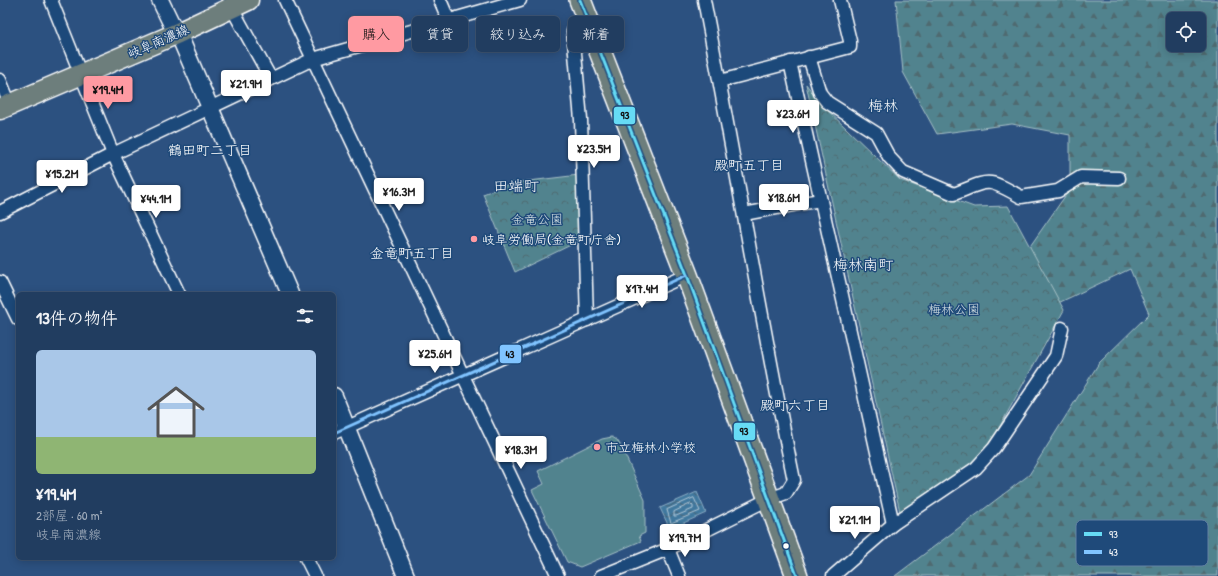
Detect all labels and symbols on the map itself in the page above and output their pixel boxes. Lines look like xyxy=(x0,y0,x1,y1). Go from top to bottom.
street label: 岐阜南濃線 xyxy=(125,19,192,62)
pin: ¥21.9M xyxy=(213,70,279,104)
pin: ¥19.4M xyxy=(75,76,141,110)
district label: 梅林 xyxy=(868,95,898,116)
pin: ¥23.6M xyxy=(760,100,826,134)
line badge: 93 xyxy=(613,106,636,125)
text: 93 xyxy=(621,108,630,122)
pin: ¥23.5M xyxy=(561,135,627,169)
district label: 鶴田町二丁目 xyxy=(168,140,252,159)
district label: 殿町五丁目 xyxy=(714,155,784,174)
pin: ¥15.2M xyxy=(29,160,95,194)
district label: 田端町 xyxy=(493,175,539,196)
pin: ¥16.3M xyxy=(366,178,432,212)
pin: ¥18.6M xyxy=(751,184,817,218)
pin: ¥44.1M xyxy=(123,185,189,219)
park label: 金竜公園 xyxy=(511,210,563,228)
place label: 岐阜労働局(金竜町庁舎) xyxy=(482,230,621,248)
marker: 岐阜労働局(金竜町庁舎) xyxy=(469,234,479,244)
district label: 金竜町五丁目 xyxy=(370,243,454,262)
district label: 梅林南町 xyxy=(833,254,894,275)
pin: ¥17.4M xyxy=(609,275,675,309)
park label: 梅林公園 xyxy=(928,300,980,318)
pin: ¥25.6M xyxy=(402,340,468,374)
line badge: 43 xyxy=(499,344,522,364)
text: 43 xyxy=(505,347,515,361)
district label: 殿町六丁目 xyxy=(760,395,830,414)
line badge: 93 xyxy=(733,422,756,441)
text: 93 xyxy=(740,424,749,438)
pin: ¥18.3M xyxy=(488,436,554,470)
place label: 市立梅林小学校 xyxy=(605,438,696,456)
marker: 市立梅林小学校 xyxy=(592,442,602,452)
pin: ¥21.1M xyxy=(822,506,888,540)
legend xyxy=(1076,520,1208,566)
pin: ¥19.7M xyxy=(652,524,718,558)
text: 93 xyxy=(1109,527,1118,541)
unlabelled marker xyxy=(781,541,791,551)
text: 43 xyxy=(1109,545,1118,559)

